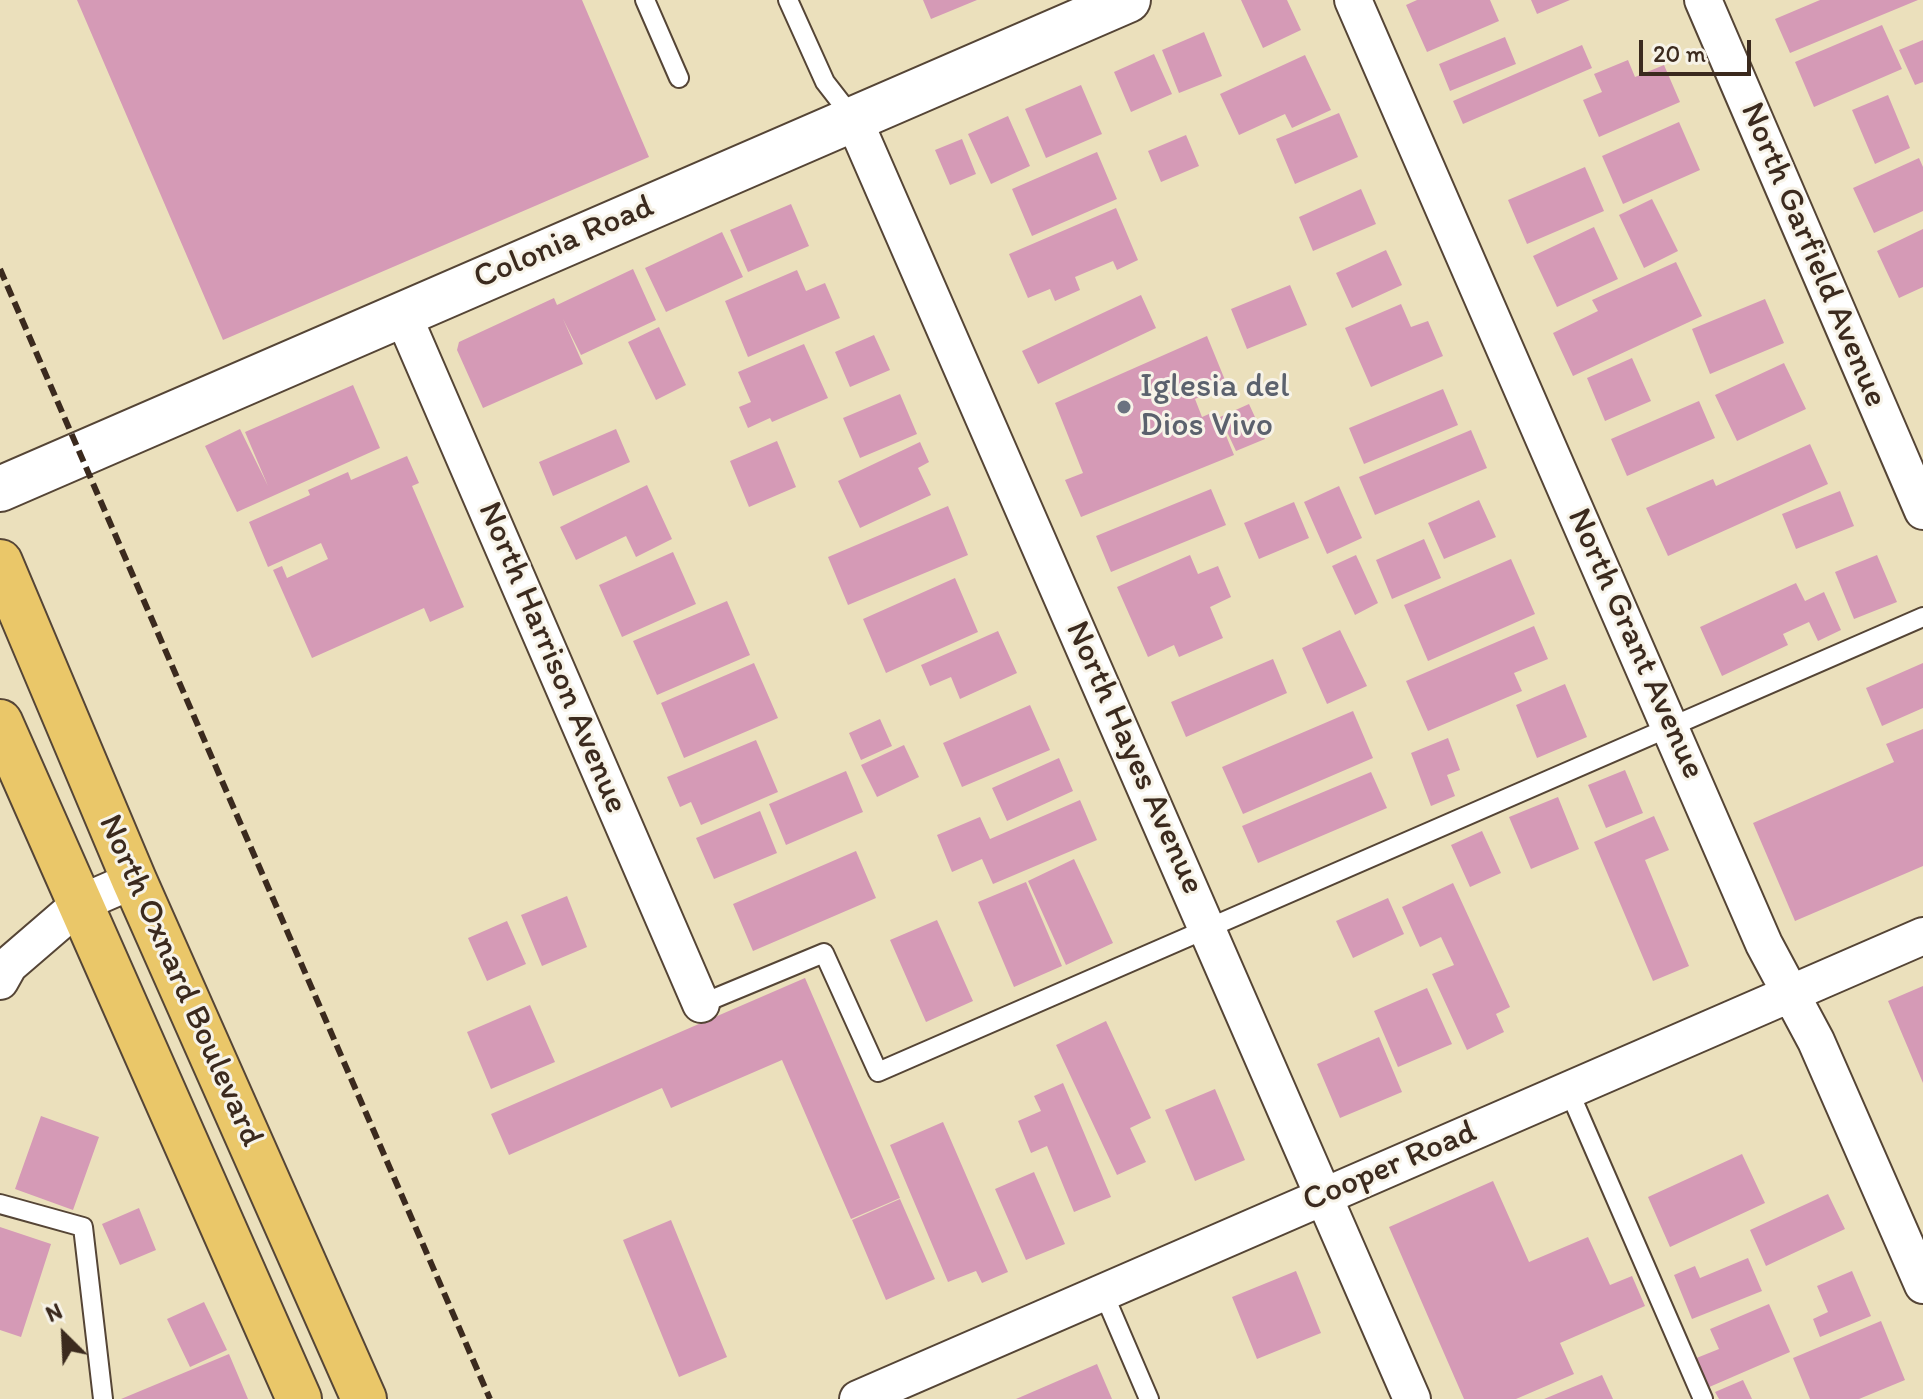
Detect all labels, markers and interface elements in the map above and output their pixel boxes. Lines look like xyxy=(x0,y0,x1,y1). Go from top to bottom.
scale bar xyxy=(1643,24,1755,74)
text: 20 m xyxy=(1653,39,1706,68)
street label: North Garfield Avenue xyxy=(1730,97,1896,413)
street label: Colonia Road xyxy=(468,187,660,299)
place label: Iglesia del Dios Vivo xyxy=(1140,367,1290,446)
marker: Iglesia del Dios Vivo xyxy=(1115,398,1133,416)
street label: North Harrison Avenue xyxy=(468,496,636,820)
street label: North Grant Avenue xyxy=(1557,502,1713,786)
street label: North Hayes Avenue xyxy=(1055,615,1213,901)
street label: North Oxnard Boulevard xyxy=(88,809,272,1153)
street label: Cooper Road xyxy=(1297,1112,1483,1222)
north arrow xyxy=(24,1295,104,1375)
text: N xyxy=(42,1297,66,1328)

